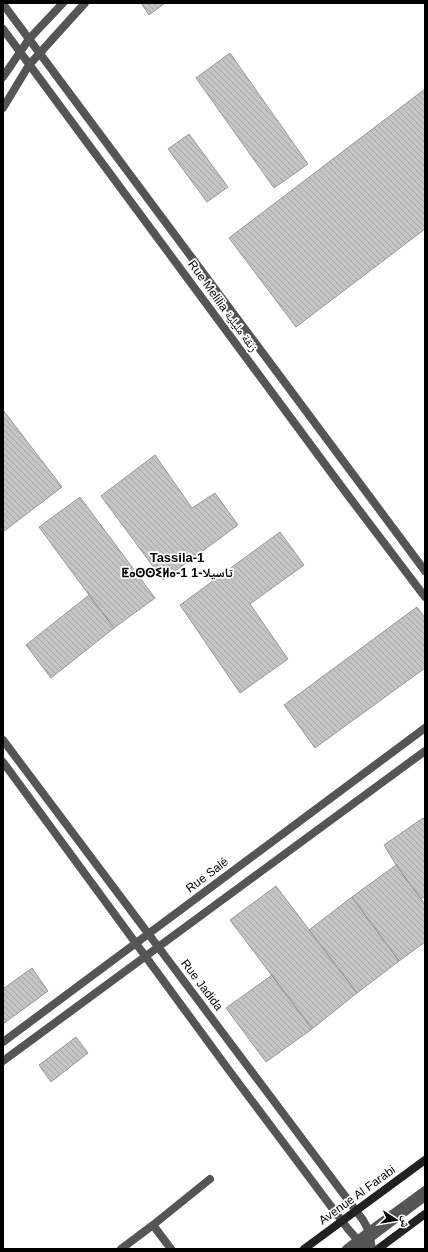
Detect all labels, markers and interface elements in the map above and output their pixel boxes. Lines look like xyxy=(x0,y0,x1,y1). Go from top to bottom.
street label: Rue Melilia زنقة مليلية xyxy=(185,258,261,355)
district label: Tassila-1 ⵟⴰⵙⵙⵉⵍⴰ-1 1-تاسيلا xyxy=(121,550,233,580)
street label: Rue Salé xyxy=(183,854,231,895)
street label: Rue Jadida xyxy=(178,957,226,1014)
street label: Avenue Al Farabi xyxy=(316,1163,398,1227)
north arrow xyxy=(376,1200,416,1240)
text: ش xyxy=(397,1215,413,1229)

